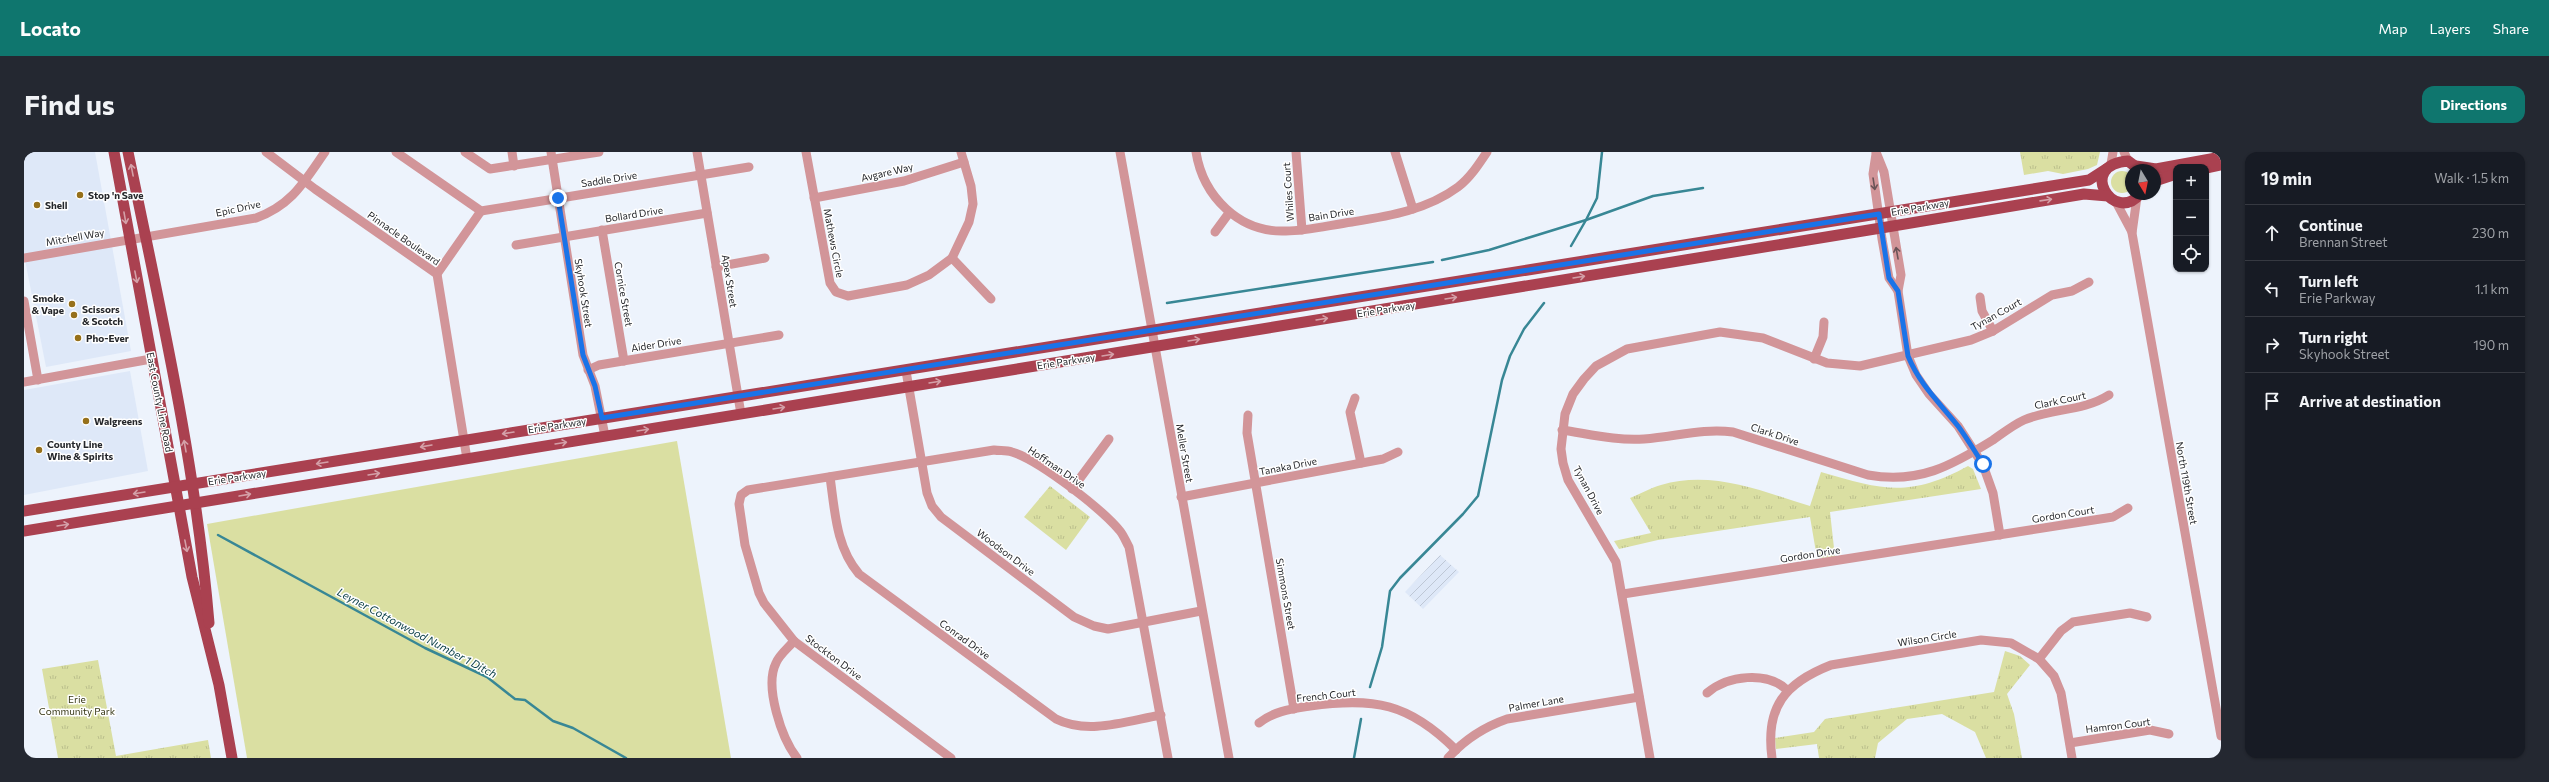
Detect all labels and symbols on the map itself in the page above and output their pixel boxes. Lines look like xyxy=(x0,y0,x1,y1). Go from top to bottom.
street label: Avgare Way xyxy=(860,160,914,184)
street label: Whiles Court xyxy=(1280,162,1296,222)
one-way arrow xyxy=(128,164,136,177)
north arrow xyxy=(2125,164,2161,200)
street label: Saddle Drive xyxy=(580,169,638,189)
one-way arrow xyxy=(1871,177,1879,190)
place label: Stop 'n Save xyxy=(88,189,143,201)
route end xyxy=(549,189,567,207)
marker: Stop 'n Save xyxy=(75,190,85,200)
street label: Erie Parkway xyxy=(1890,196,1950,218)
one-way arrow xyxy=(2039,196,2052,204)
street label: Epic Drive xyxy=(215,197,261,219)
place label: Shell xyxy=(45,199,68,211)
marker: Shell xyxy=(32,200,42,210)
street label: Bollard Drive xyxy=(604,204,664,224)
street label: Bain Drive xyxy=(1307,204,1355,224)
street label: Mathews Circle xyxy=(821,207,847,279)
street label: Pinnacle Boulevard xyxy=(365,208,443,268)
one-way arrow xyxy=(122,211,130,224)
street label: Mitchell Way xyxy=(45,226,105,248)
one-way arrow xyxy=(1893,247,1901,260)
street label: Apex Street xyxy=(720,254,740,308)
street label: Skyhook Street xyxy=(573,258,595,328)
street label: Cornice Street xyxy=(612,261,636,327)
one-way arrow xyxy=(133,270,141,283)
one-way arrow xyxy=(1572,273,1585,281)
place label: Smoke & Vape xyxy=(31,292,64,316)
one-way arrow xyxy=(1444,294,1457,302)
street label: Tynan Court xyxy=(1969,295,2023,333)
street label: Erie Parkway xyxy=(1356,298,1416,320)
marker: Smoke & Vape xyxy=(67,299,77,309)
place label: Scissors & Scotch xyxy=(82,303,123,327)
marker: Scissors & Scotch xyxy=(69,310,79,320)
one-way arrow xyxy=(1315,315,1328,323)
place label: Pho-Ever xyxy=(86,332,129,344)
marker: Pho-Ever xyxy=(73,333,83,343)
street label: Aider Drive xyxy=(630,334,682,354)
one-way arrow xyxy=(1187,336,1200,344)
street label: Erie Parkway xyxy=(1036,350,1096,372)
one-way arrow xyxy=(1101,350,1114,358)
street label: East County Line Road xyxy=(144,351,176,453)
one-way arrow xyxy=(928,378,941,386)
street label: Clark Court xyxy=(2033,389,2087,411)
one-way arrow xyxy=(772,404,785,412)
street label: Erie Parkway xyxy=(527,414,587,436)
place label: Walgreens xyxy=(94,415,143,427)
marker: Walgreens xyxy=(81,416,91,426)
street label: Clark Drive xyxy=(1749,421,1801,447)
street label: Meller Street xyxy=(1174,423,1196,483)
one-way arrow xyxy=(636,426,649,434)
one-way arrow xyxy=(502,429,515,437)
place label: County Line Wine & Spirits xyxy=(47,438,114,462)
one-way arrow xyxy=(554,439,567,447)
one-way arrow xyxy=(181,440,189,453)
street label: North 119th Street xyxy=(2174,441,2200,525)
one-way arrow xyxy=(420,442,433,450)
street label: Hoffman Drive xyxy=(1026,443,1088,491)
marker: County Line Wine & Spirits xyxy=(34,445,44,455)
street label: Tanaka Drive xyxy=(1258,455,1318,477)
route start xyxy=(1974,455,1992,473)
one-way arrow xyxy=(316,459,329,467)
street label: Tynan Drive xyxy=(1571,463,1607,517)
street label: Erie Parkway xyxy=(207,466,267,488)
one-way arrow xyxy=(367,470,380,478)
one-way arrow xyxy=(133,489,146,497)
one-way arrow xyxy=(239,491,252,499)
street label: Gordon Court xyxy=(2031,503,2095,525)
one-way arrow xyxy=(56,521,69,529)
street label: Woodson Drive xyxy=(975,526,1037,578)
one-way arrow xyxy=(182,539,190,552)
street label: Gordon Drive xyxy=(1779,543,1841,565)
street label: Simmons Street xyxy=(1274,557,1298,631)
water label: Leyner Cottonwood Number 1 Ditch xyxy=(335,585,499,680)
street label: Conrad Drive xyxy=(937,617,993,661)
street label: Wilson Circle xyxy=(1897,627,1957,649)
street label: Stockton Drive xyxy=(803,632,865,682)
street label: French Court xyxy=(1296,686,1356,704)
street label: Palmer Lane xyxy=(1507,692,1565,714)
park label: Erie Community Park xyxy=(39,693,116,717)
street label: Hamron Court xyxy=(2085,715,2151,735)

